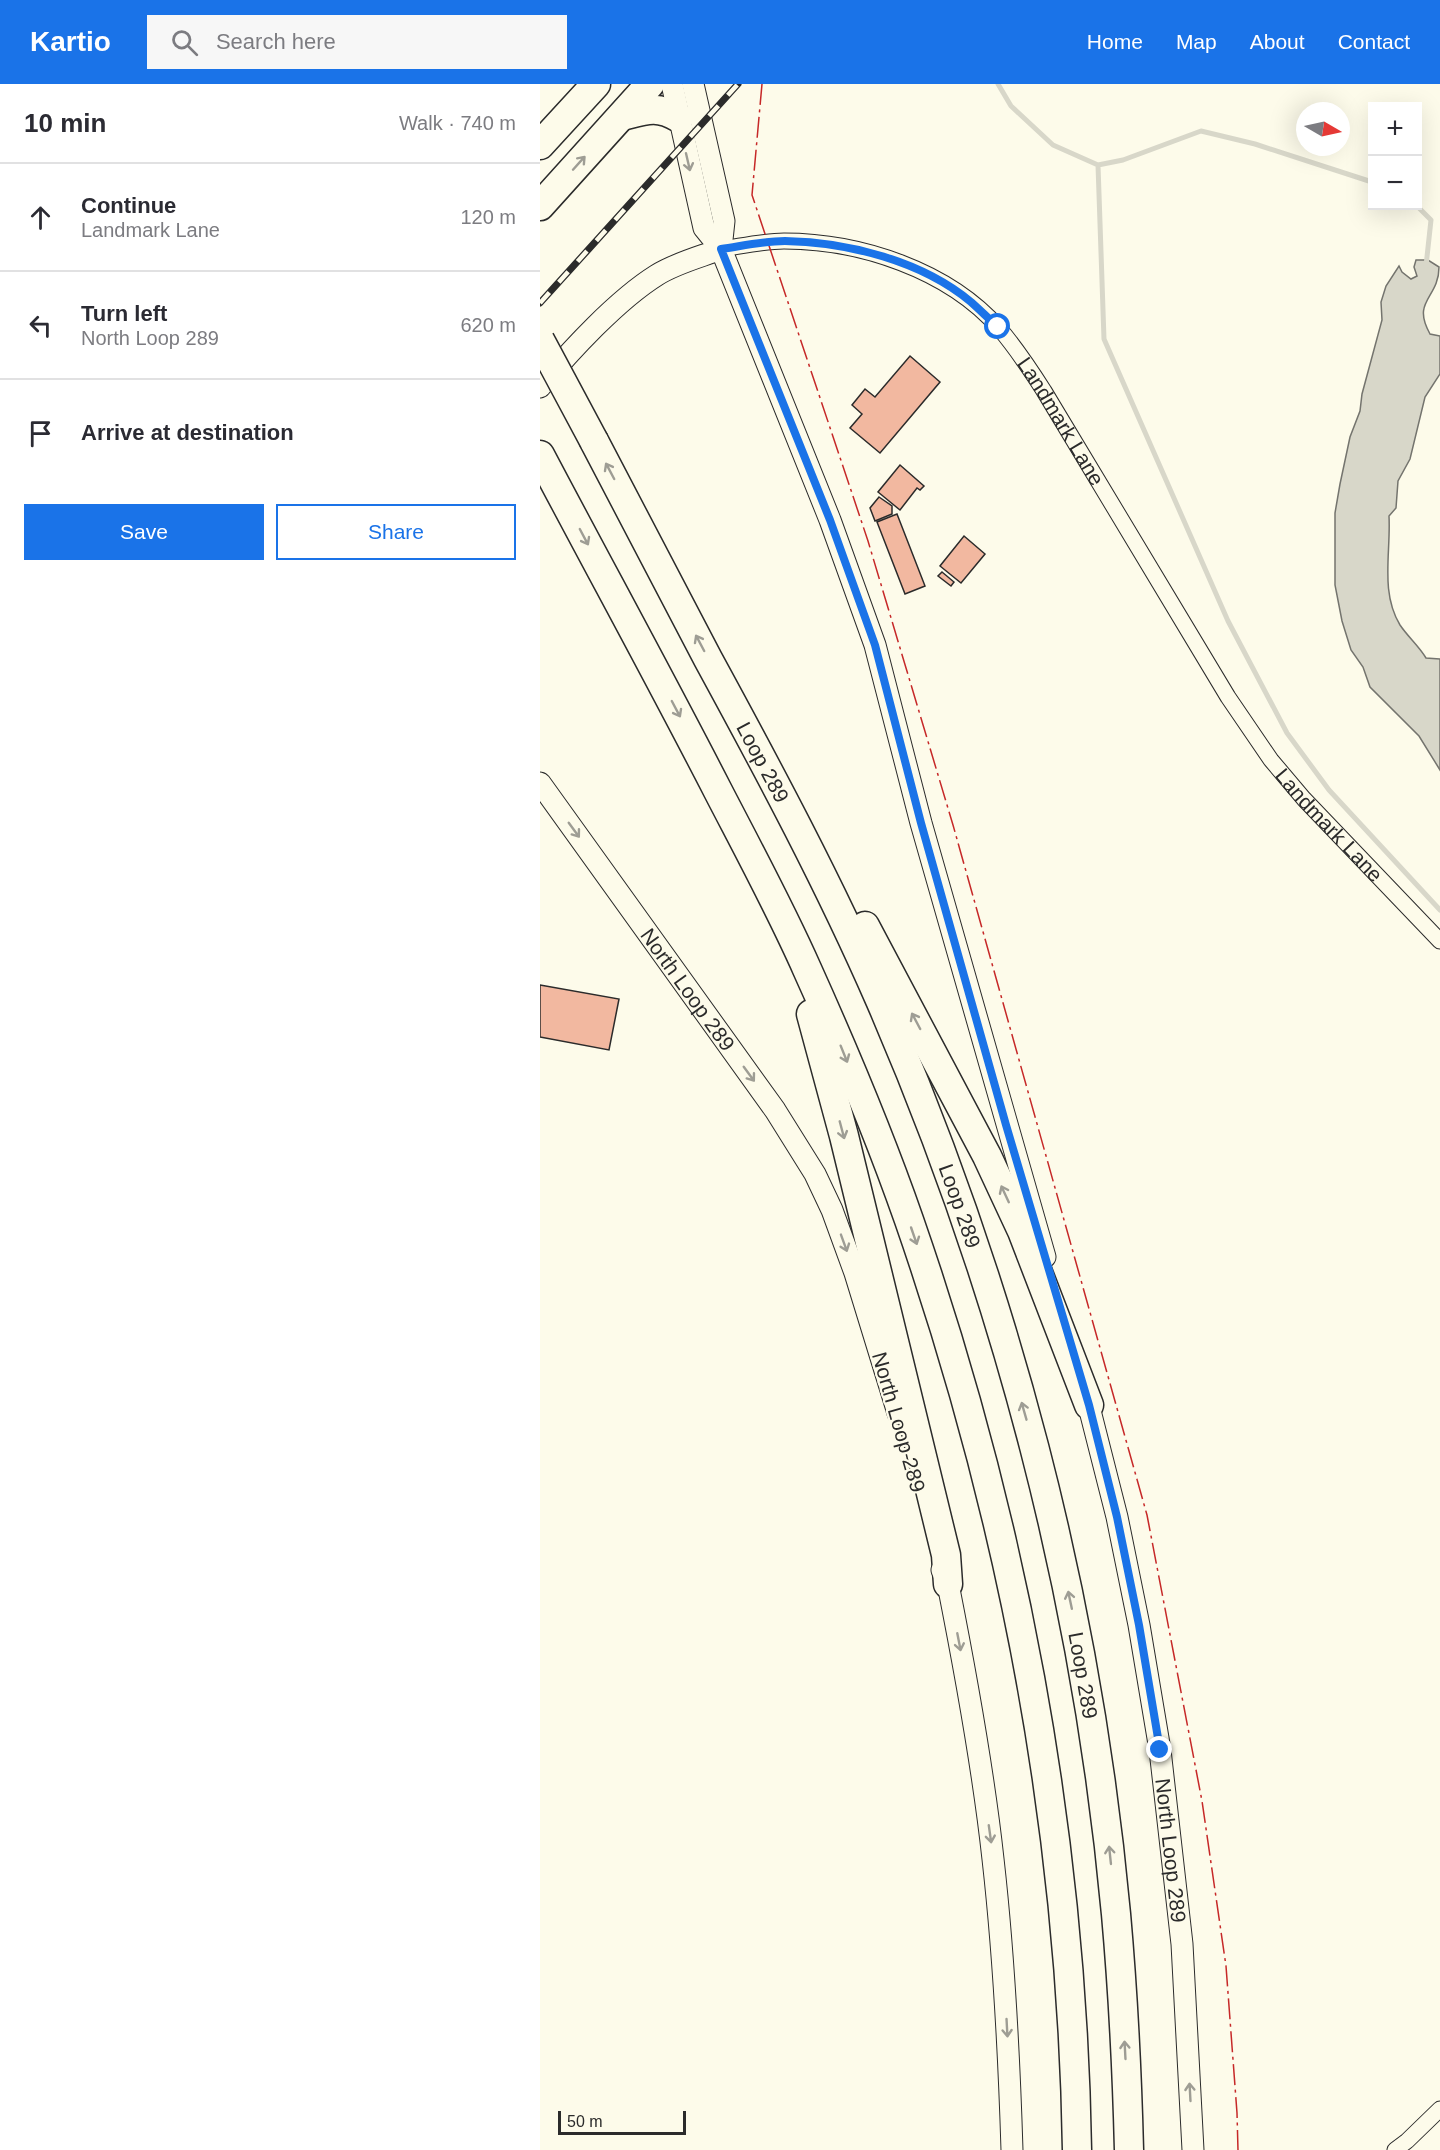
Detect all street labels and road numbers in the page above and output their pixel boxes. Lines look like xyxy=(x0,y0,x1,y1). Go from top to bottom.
street label: Landmark Lane xyxy=(1013,352,1109,489)
street label: Loop 289 xyxy=(733,718,794,806)
street label: Landmark Lane xyxy=(1271,763,1388,886)
street label: North Loop 289 xyxy=(637,924,740,1055)
street label: Loop 289 xyxy=(935,1160,986,1251)
street label: North Loop 289 xyxy=(868,1349,930,1495)
street label: Loop 289 xyxy=(1065,1630,1103,1720)
street label: North Loop 289 xyxy=(1152,1777,1191,1924)

